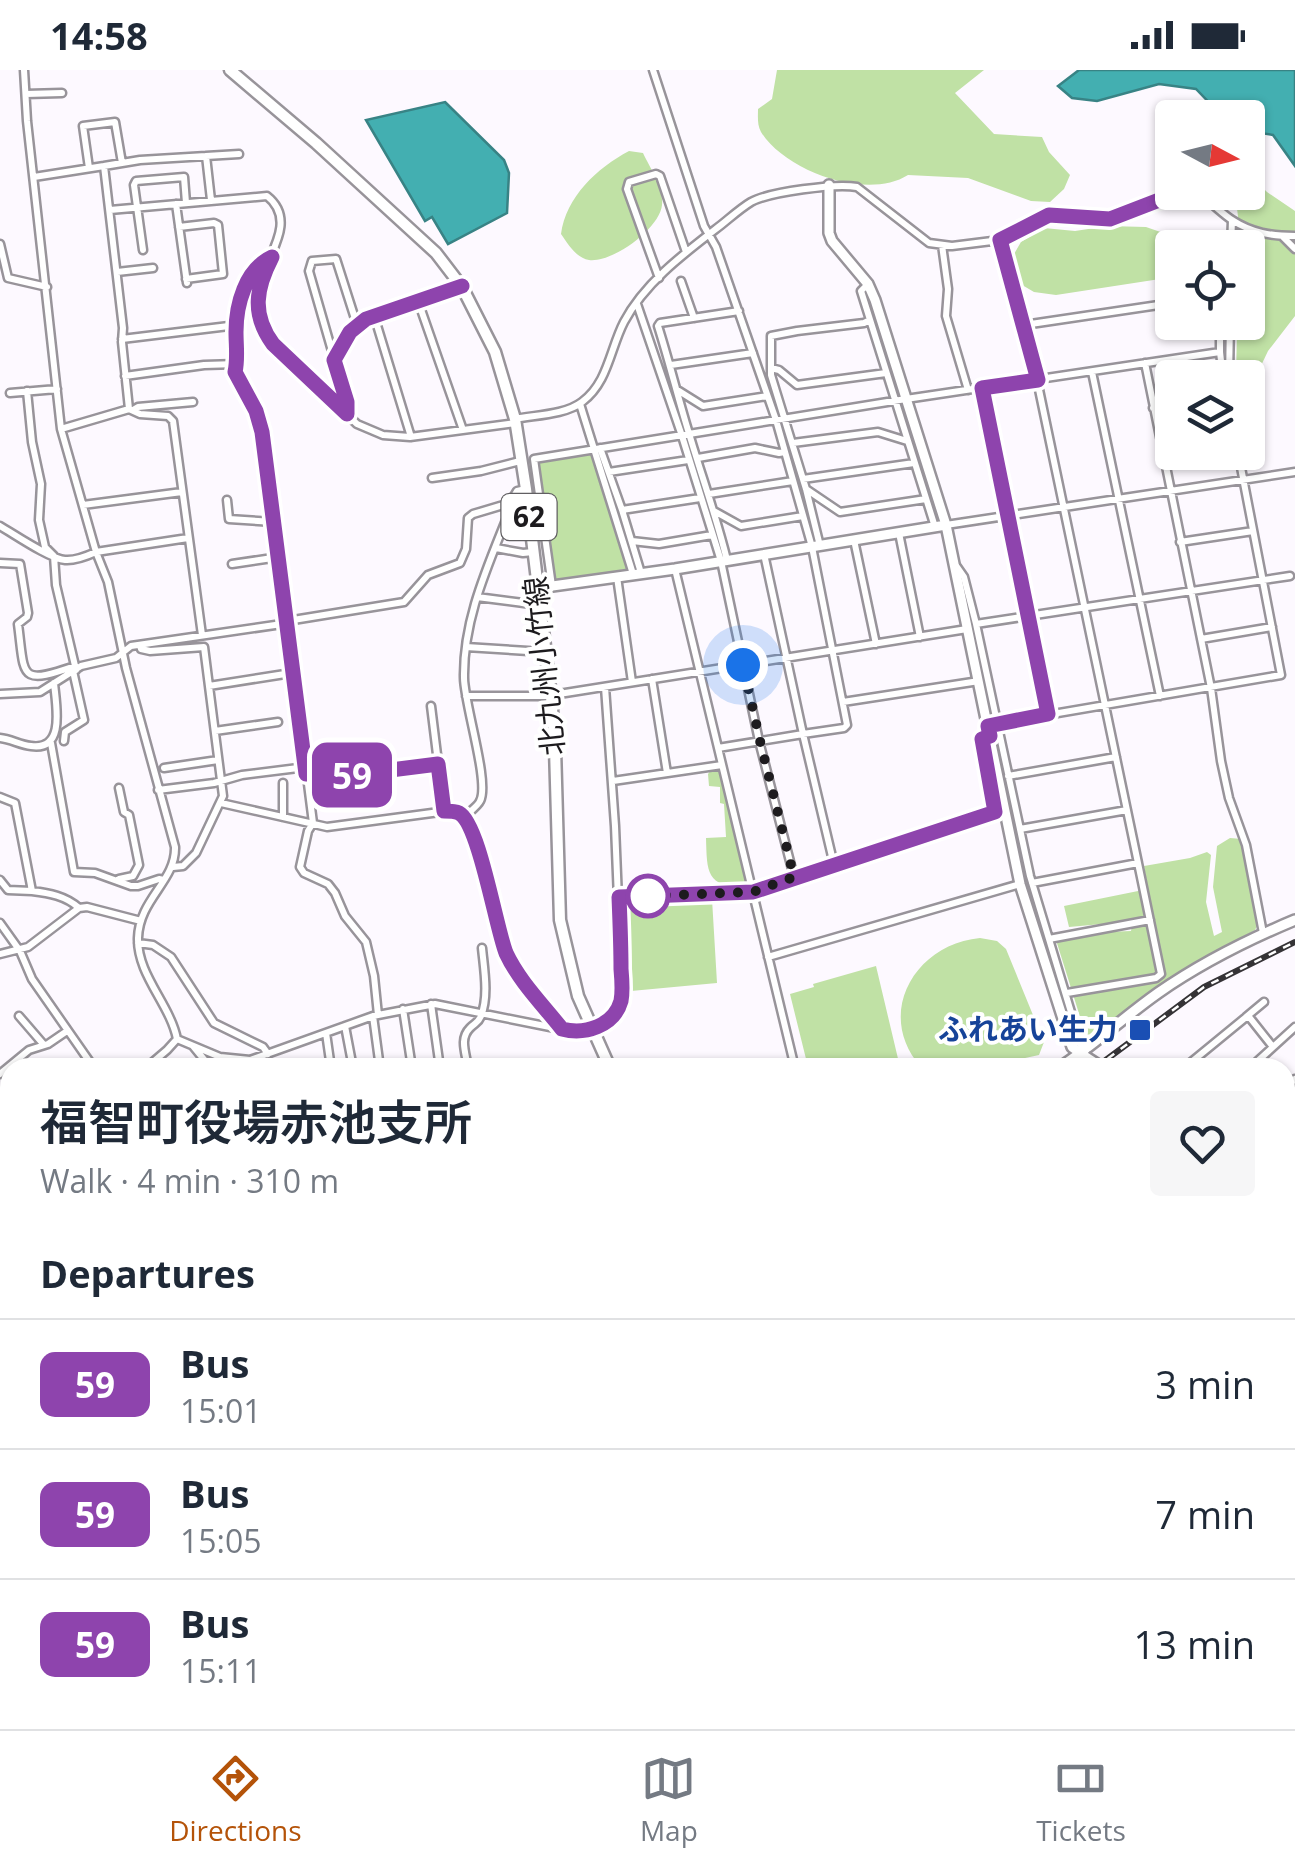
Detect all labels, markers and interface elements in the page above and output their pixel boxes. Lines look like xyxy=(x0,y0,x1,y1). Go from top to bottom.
text: 14:58 xyxy=(50,9,148,61)
north arrow xyxy=(1155,100,1265,210)
map controls xyxy=(1155,100,1265,470)
button: locate xyxy=(1155,230,1265,340)
button: layers xyxy=(1155,360,1265,470)
road number: 62 xyxy=(502,494,556,540)
street label: 北九州小竹線 xyxy=(514,575,573,758)
your location xyxy=(718,640,768,690)
line badge: 59 xyxy=(307,742,397,808)
text: 59 xyxy=(332,752,372,799)
unlabelled marker xyxy=(627,875,669,917)
place label: ふれあい生力 xyxy=(938,1008,1118,1049)
marker: ふれあい生力 xyxy=(1127,1017,1153,1043)
text: 福智町役場赤池支所 xyxy=(40,1089,472,1154)
button: heart xyxy=(1150,1091,1255,1196)
text: Walk · 4 min · 310 m xyxy=(40,1159,339,1202)
text: Departures xyxy=(40,1247,255,1299)
text: Bus xyxy=(180,1337,249,1389)
text: 3 min xyxy=(1155,1358,1255,1410)
text: 59 xyxy=(75,1361,115,1408)
text: 15:01 xyxy=(180,1389,262,1432)
text: Bus xyxy=(180,1467,249,1519)
text: 7 min xyxy=(1155,1488,1255,1540)
text: 59 xyxy=(75,1491,115,1538)
text: 15:05 xyxy=(180,1519,262,1562)
text: Bus xyxy=(180,1597,249,1649)
text: 13 min xyxy=(1134,1618,1255,1670)
text: 59 xyxy=(75,1621,115,1668)
text: 15:11 xyxy=(180,1649,262,1692)
tab: Directions xyxy=(169,1751,302,1849)
tab: Map xyxy=(640,1751,698,1849)
tab: Tickets xyxy=(1036,1751,1126,1849)

